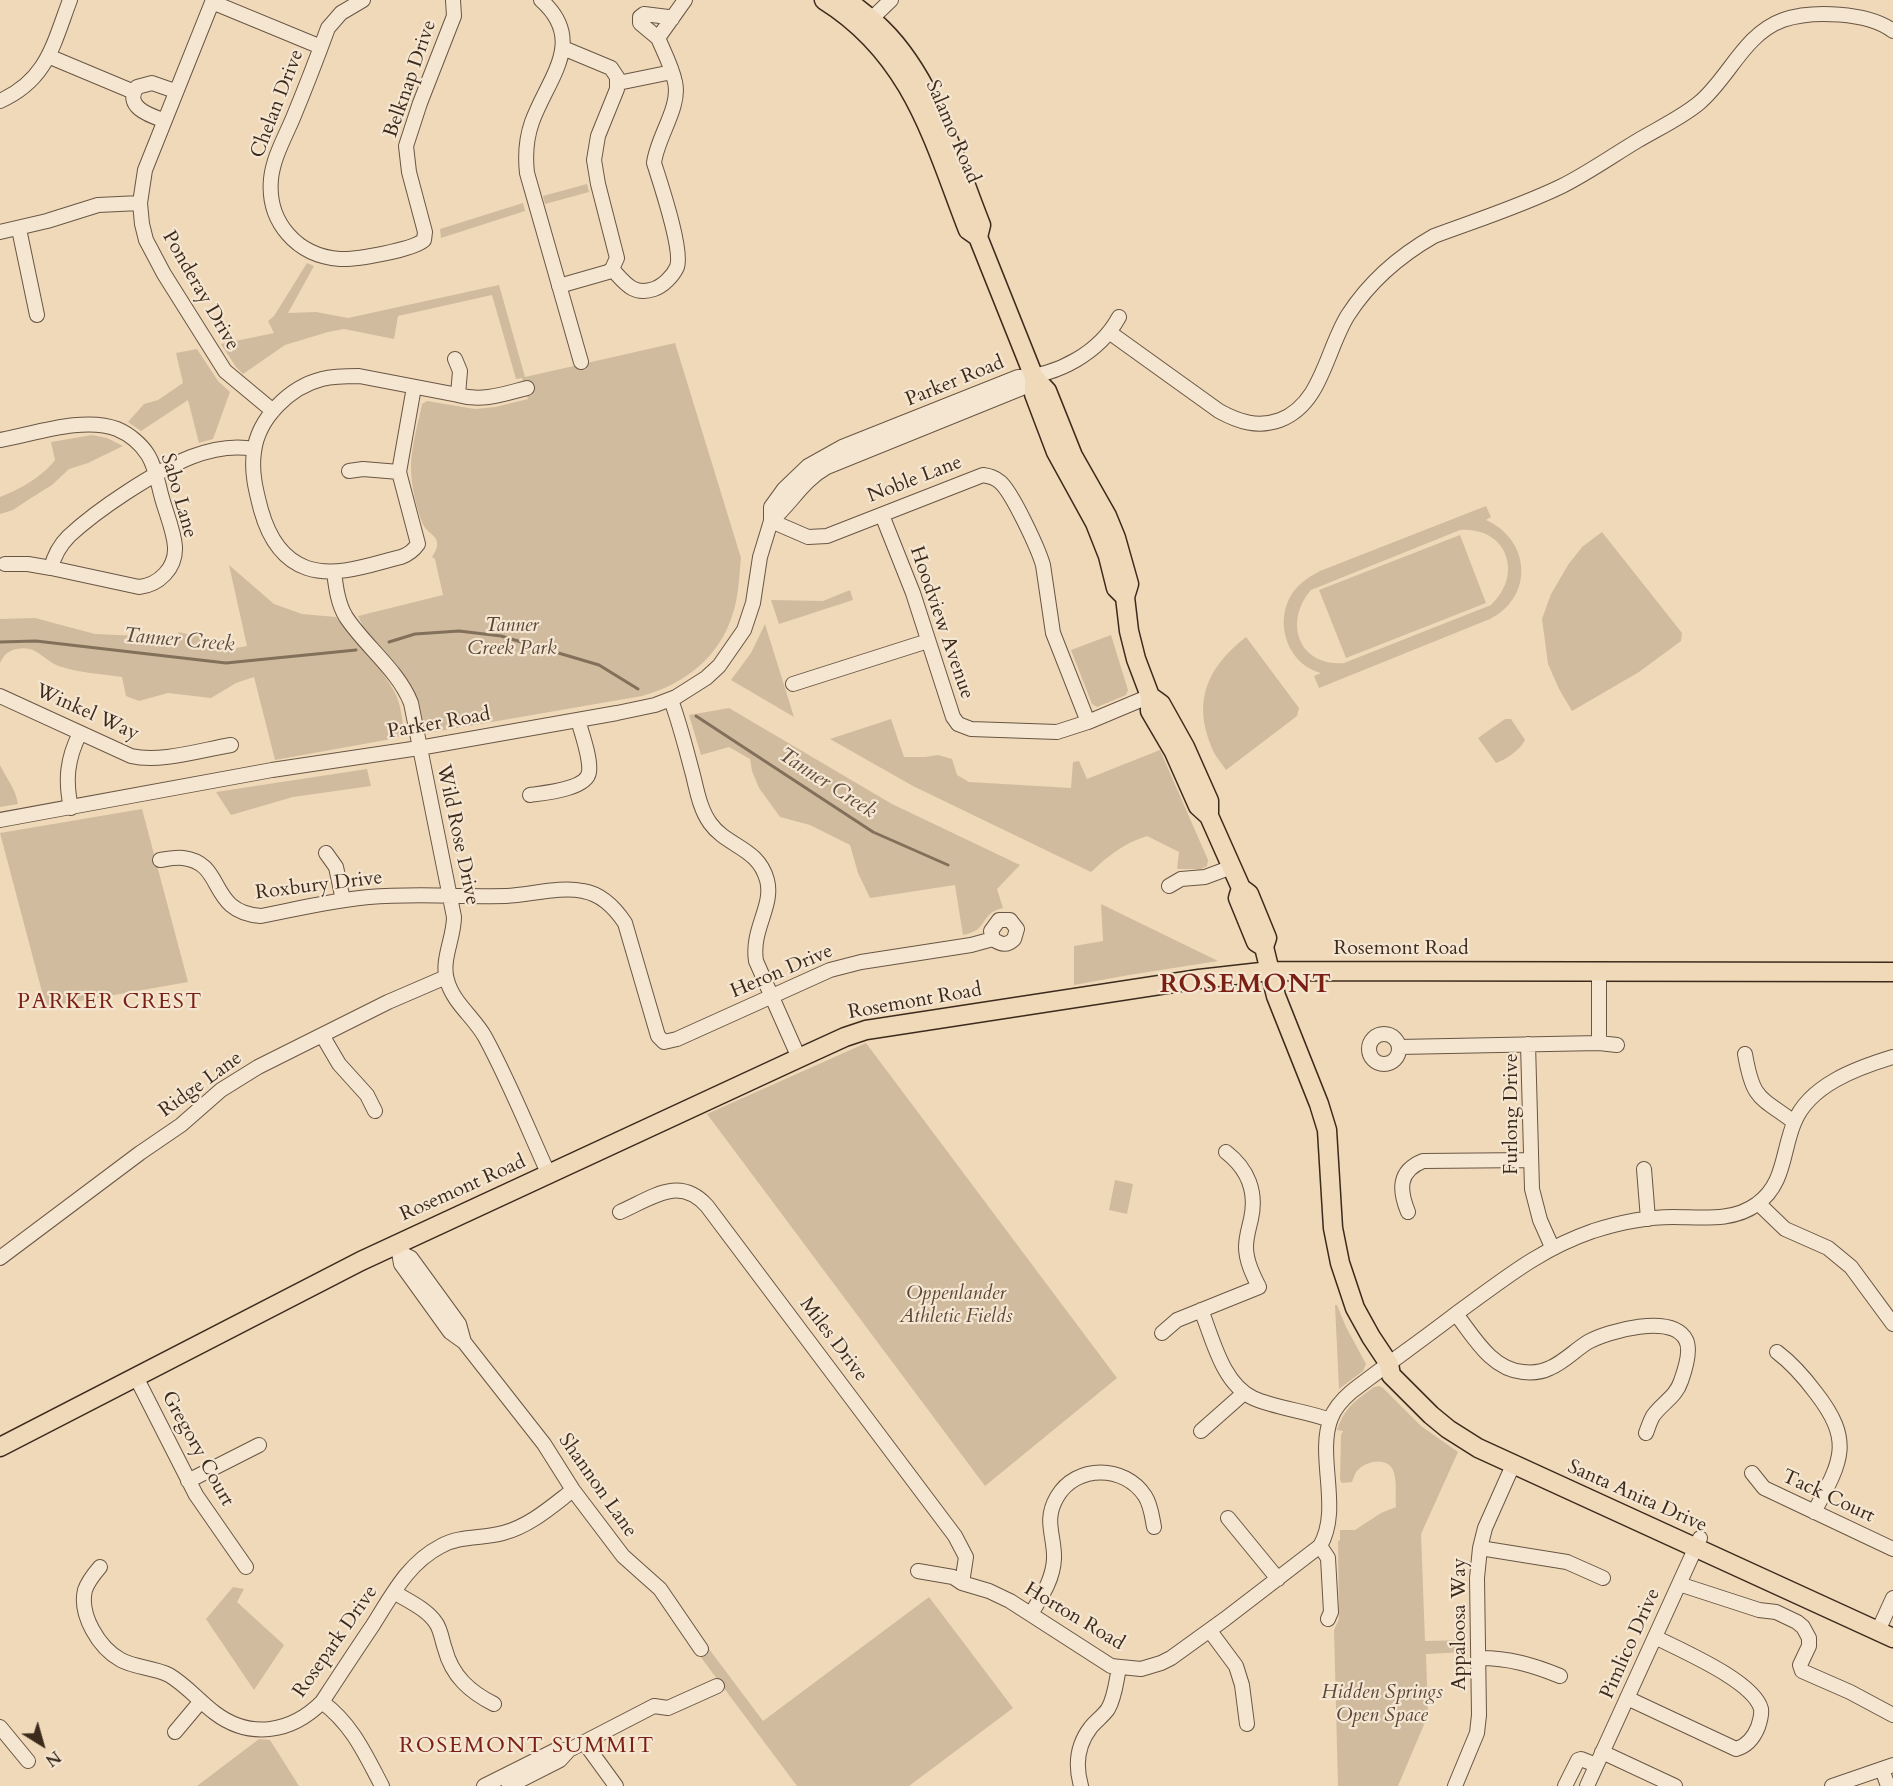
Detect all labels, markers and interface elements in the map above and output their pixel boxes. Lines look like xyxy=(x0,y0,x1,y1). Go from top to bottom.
street label: Belknap Drive xyxy=(380,17,442,141)
street label: Chelan Drive xyxy=(246,46,310,162)
street label: Salamo Road xyxy=(920,77,984,187)
street label: Ponderay Drive xyxy=(156,227,244,355)
street label: Parker Road xyxy=(902,351,1008,413)
street label: Sabo Lane xyxy=(155,451,201,541)
street label: Noble Lane xyxy=(864,451,966,509)
street label: Hoodview Avenue xyxy=(904,543,978,703)
park label: Tanner Creek Park xyxy=(467,614,557,661)
water label: Tanner Creek xyxy=(123,624,235,658)
street label: Winkel Way xyxy=(32,680,142,746)
street label: Parker Road xyxy=(386,703,492,745)
water label: Tanner Creek xyxy=(774,743,880,825)
street label: Wild Rose Drive xyxy=(430,763,484,907)
street label: Roxbury Drive xyxy=(254,866,384,906)
street label: Rosemont Road xyxy=(1333,937,1469,961)
street label: Heron Drive xyxy=(727,940,837,1004)
district label: ROSEMONT xyxy=(1159,970,1333,1002)
street label: Rosemont Road xyxy=(846,978,984,1026)
district label: PARKER CREST xyxy=(17,990,203,1016)
street label: Ridge Lane xyxy=(155,1047,247,1123)
street label: Furlong Drive xyxy=(1500,1053,1524,1175)
street label: Rosemont Road xyxy=(396,1151,530,1227)
park label: Oppenlander Athletic Fields xyxy=(900,1282,1012,1329)
street label: Miles Drive xyxy=(794,1293,872,1387)
street label: Gregory Court xyxy=(155,1387,239,1511)
street label: Shannon Lane xyxy=(552,1430,642,1542)
street label: Santa Anita Drive xyxy=(1563,1455,1711,1539)
street label: Tack Court xyxy=(1778,1465,1878,1529)
street label: Appaloosa Way xyxy=(1448,1558,1472,1690)
street label: Horton Road xyxy=(1020,1578,1128,1656)
street label: Rosepark Drive xyxy=(288,1581,384,1703)
street label: Pimlico Drive xyxy=(1596,1585,1666,1703)
park label: Hidden Springs Open Space xyxy=(1321,1681,1443,1728)
north arrow xyxy=(12,1714,72,1774)
district label: ROSEMONT SUMMIT xyxy=(399,1734,655,1760)
text: N xyxy=(41,1745,65,1771)

